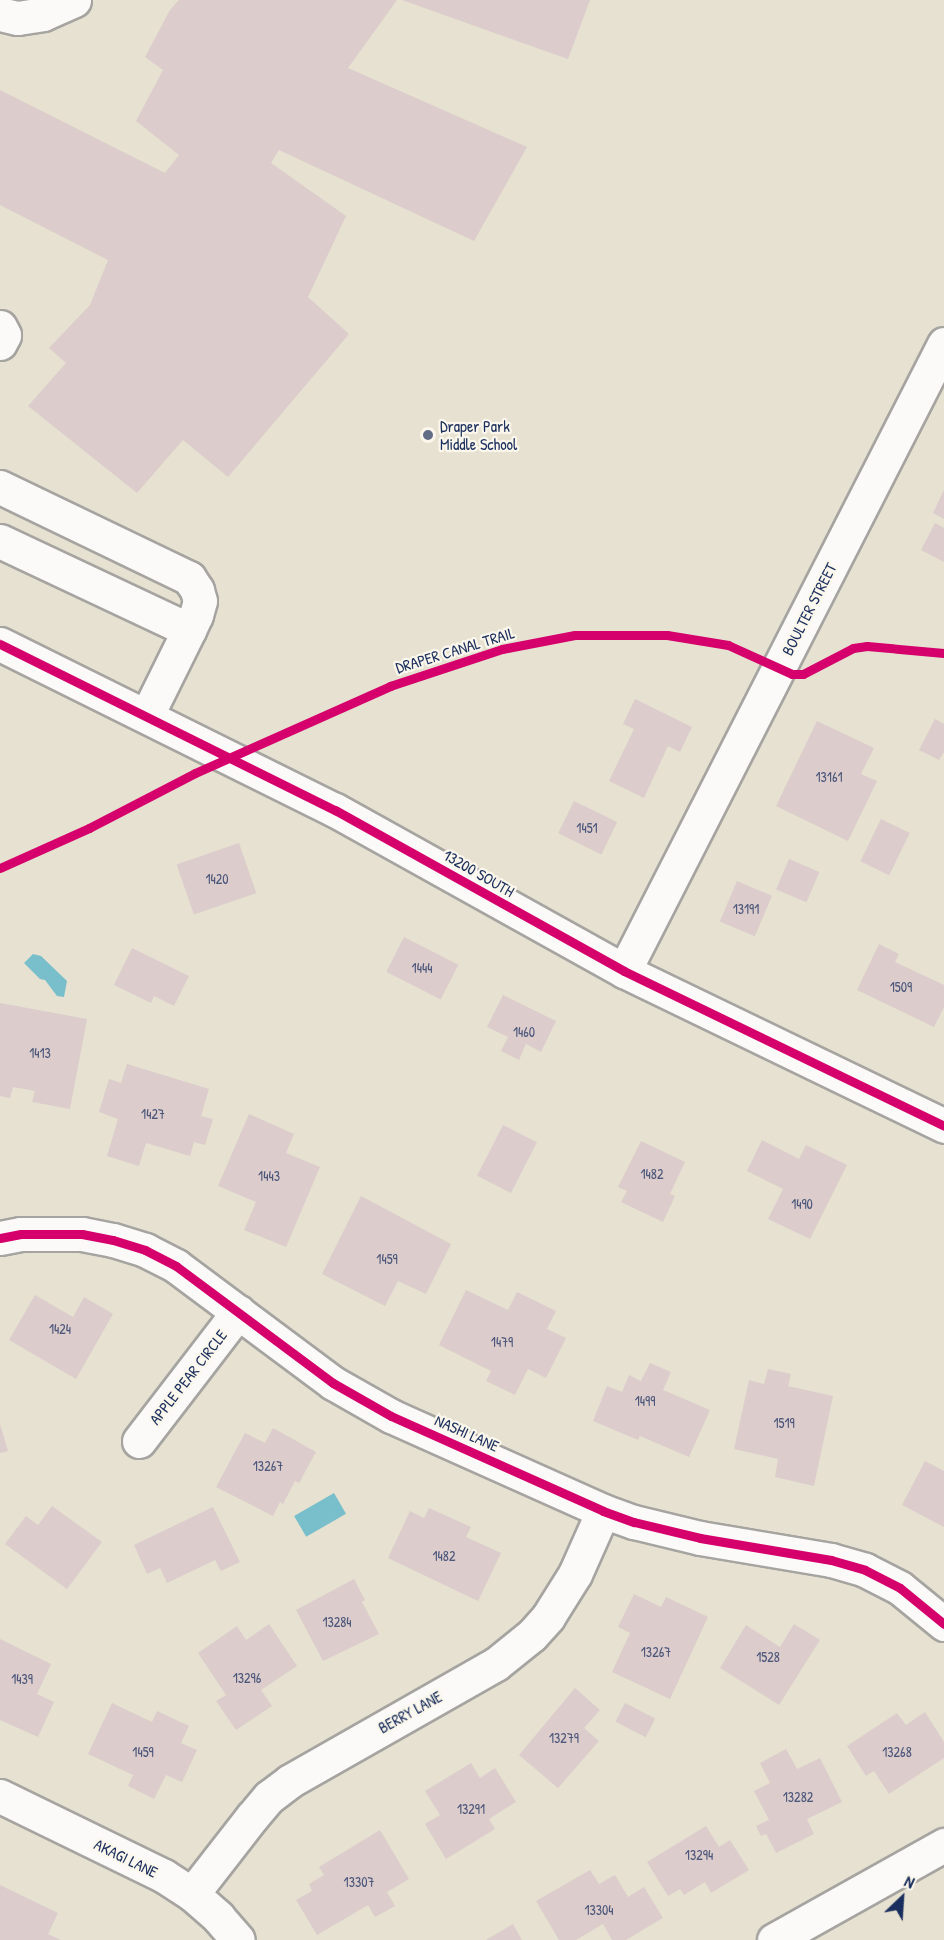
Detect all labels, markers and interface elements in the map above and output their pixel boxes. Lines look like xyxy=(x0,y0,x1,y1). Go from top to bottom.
place label: Draper Park Middle School xyxy=(440,416,517,454)
marker: Draper Park Middle School xyxy=(421,428,435,442)
street label: BOULTER STREET xyxy=(778,560,840,658)
street label: DRAPER CANAL TRAIL xyxy=(393,623,517,677)
house number: 13161 xyxy=(815,769,843,785)
house number: 1451 xyxy=(576,820,598,836)
street label: 13200 SOUTH xyxy=(440,845,518,901)
house number: 1420 xyxy=(205,871,229,887)
house number: 13191 xyxy=(733,901,759,917)
house number: 1444 xyxy=(412,960,432,976)
house number: 1509 xyxy=(890,979,912,995)
house number: 1460 xyxy=(513,1024,535,1040)
house number: 1413 xyxy=(29,1045,51,1061)
house number: 1427 xyxy=(141,1106,165,1122)
house number: 1482 xyxy=(641,1166,663,1182)
house number: 1443 xyxy=(258,1168,280,1184)
house number: 1490 xyxy=(791,1196,813,1212)
house number: 1459 xyxy=(376,1251,398,1267)
house number: 1424 xyxy=(49,1321,71,1337)
street label: APPLE PEAR CIRCLE xyxy=(145,1326,231,1428)
house number: 1479 xyxy=(491,1334,513,1350)
house number: 1499 xyxy=(635,1393,655,1409)
street label: NASHI LANE xyxy=(432,1410,502,1456)
house number: 1519 xyxy=(773,1415,795,1431)
house number: 13267 xyxy=(253,1458,283,1474)
house number: 1482 xyxy=(433,1548,455,1564)
house number: 13284 xyxy=(322,1614,352,1630)
house number: 13267 xyxy=(641,1644,671,1660)
house number: 1528 xyxy=(756,1649,780,1665)
house number: 13296 xyxy=(233,1670,261,1686)
house number: 1439 xyxy=(11,1671,33,1687)
street label: BERRY LANE xyxy=(375,1687,445,1737)
house number: 13279 xyxy=(549,1730,579,1746)
house number: 1459 xyxy=(132,1744,154,1760)
house number: 13268 xyxy=(882,1744,912,1760)
house number: 13282 xyxy=(783,1789,813,1805)
house number: 13291 xyxy=(457,1801,485,1817)
street label: AKAGI LANE xyxy=(91,1834,161,1882)
house number: 13294 xyxy=(685,1847,713,1863)
north arrow xyxy=(872,1868,932,1928)
text: N xyxy=(901,1870,918,1893)
house number: 13307 xyxy=(344,1874,374,1890)
house number: 13304 xyxy=(584,1902,614,1918)

